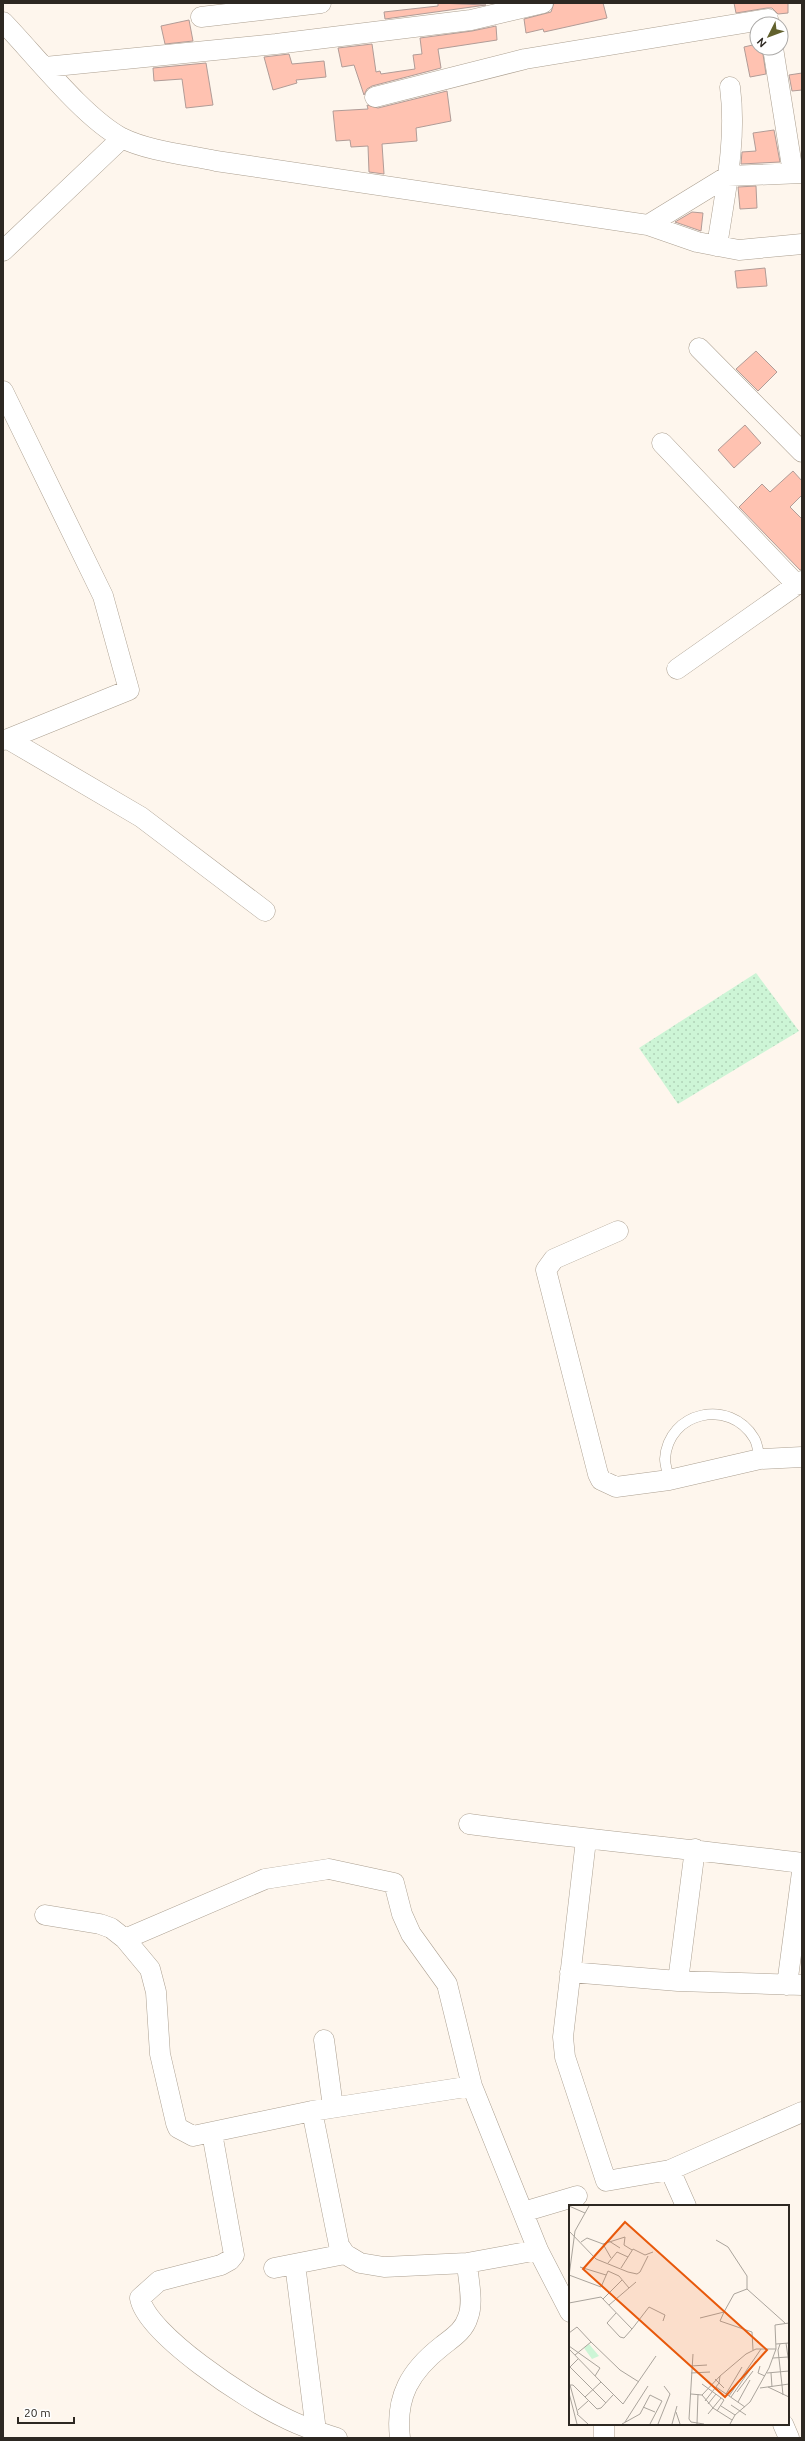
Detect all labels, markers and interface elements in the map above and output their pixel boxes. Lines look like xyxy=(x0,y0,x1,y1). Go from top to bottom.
north arrow xyxy=(749,16,789,56)
text: N xyxy=(754,36,769,50)
inset map xyxy=(569,2205,789,2425)
scale bar xyxy=(18,2399,74,2425)
text: 20 m xyxy=(24,2406,51,2419)

